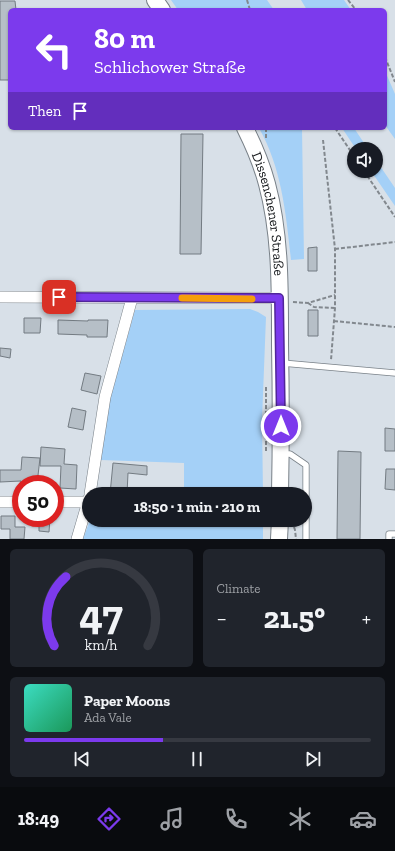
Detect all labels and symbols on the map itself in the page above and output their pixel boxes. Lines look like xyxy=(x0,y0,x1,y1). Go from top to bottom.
street label: Dissenchener Straße xyxy=(248,149,288,277)
pin xyxy=(42,280,76,314)
position arrow xyxy=(260,405,302,447)
speed limit sign: 50 xyxy=(12,475,64,527)

